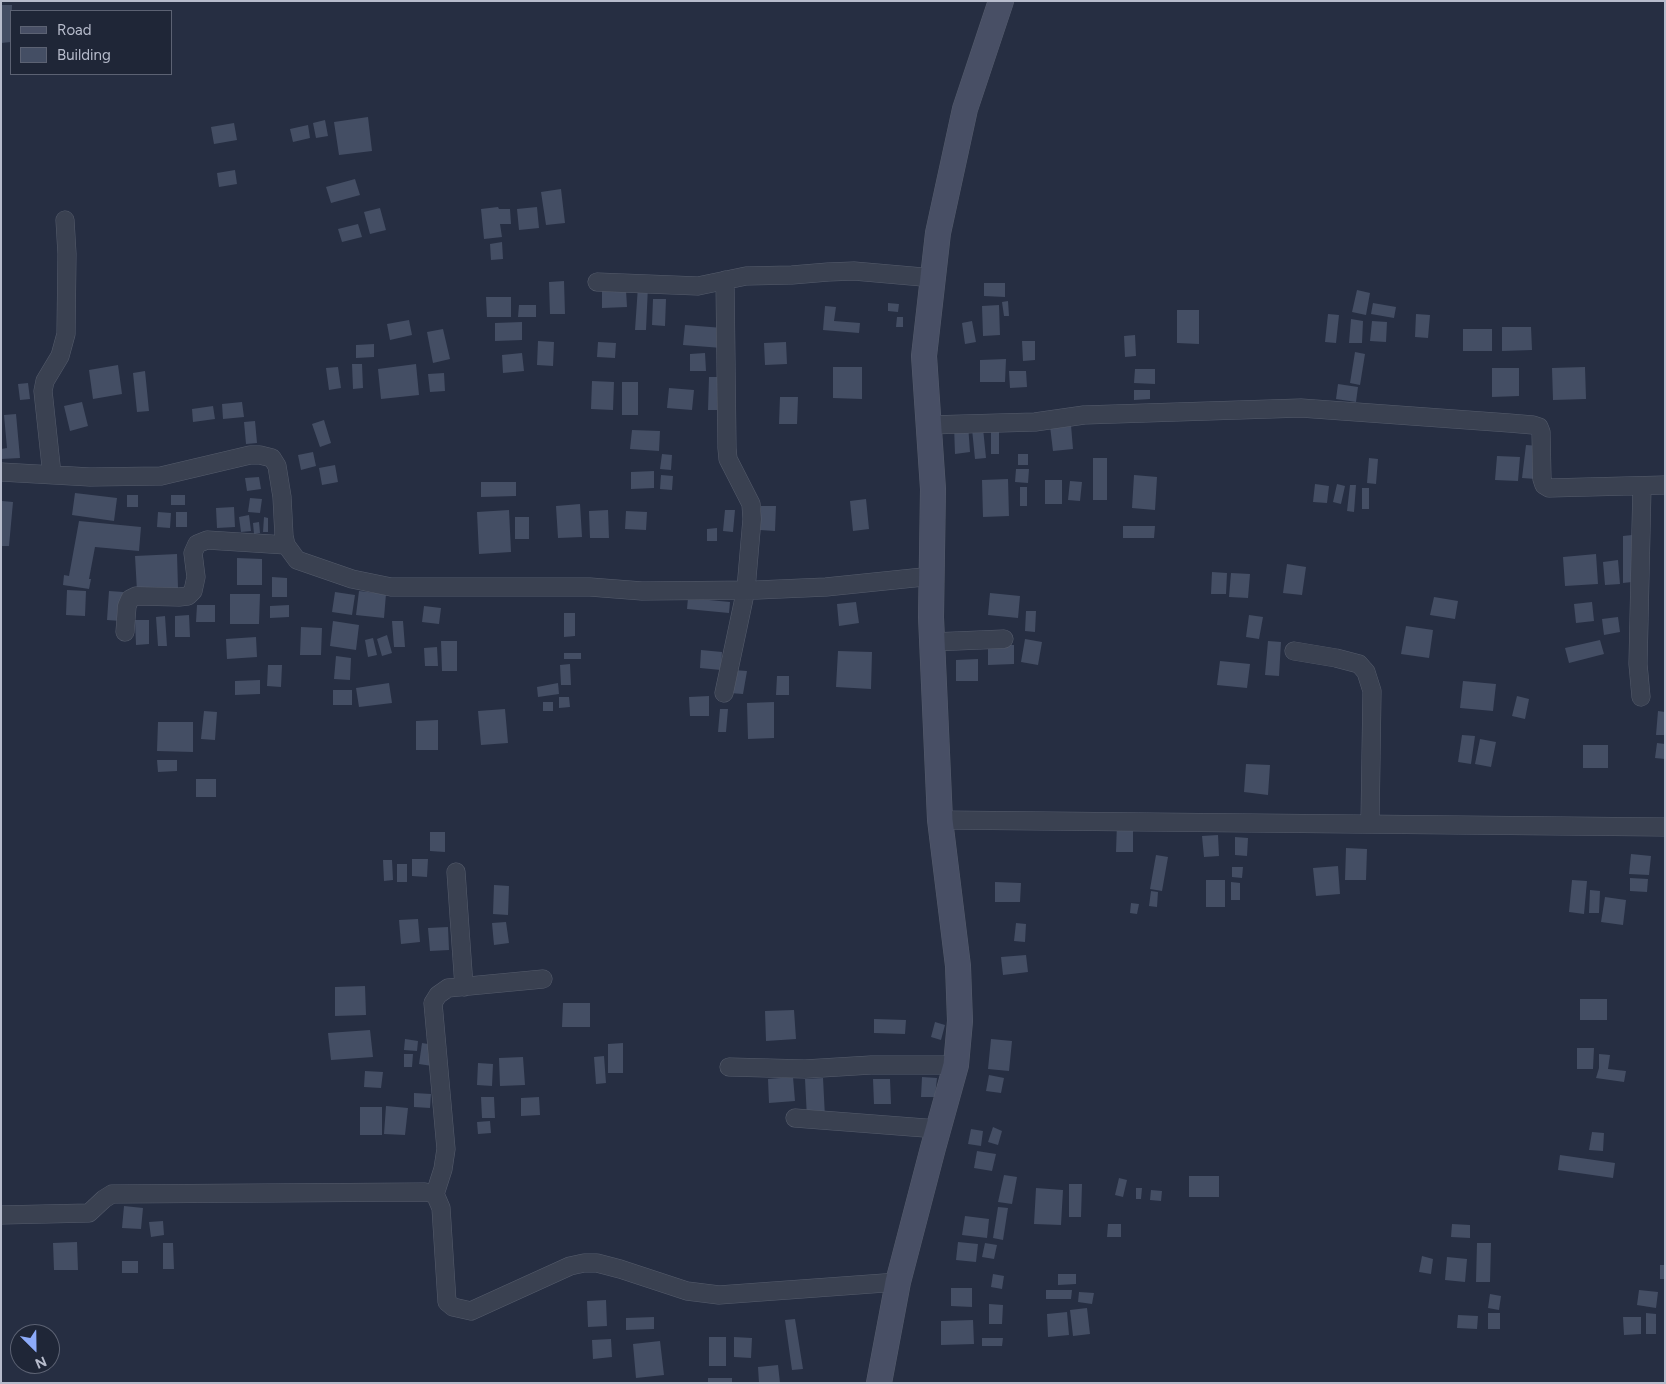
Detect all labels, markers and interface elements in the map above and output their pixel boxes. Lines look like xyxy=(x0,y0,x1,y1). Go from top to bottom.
legend xyxy=(10,10,172,75)
text: Road xyxy=(57,21,92,39)
text: Building xyxy=(57,46,111,64)
north arrow xyxy=(10,1324,60,1374)
text: N xyxy=(32,1352,49,1372)

